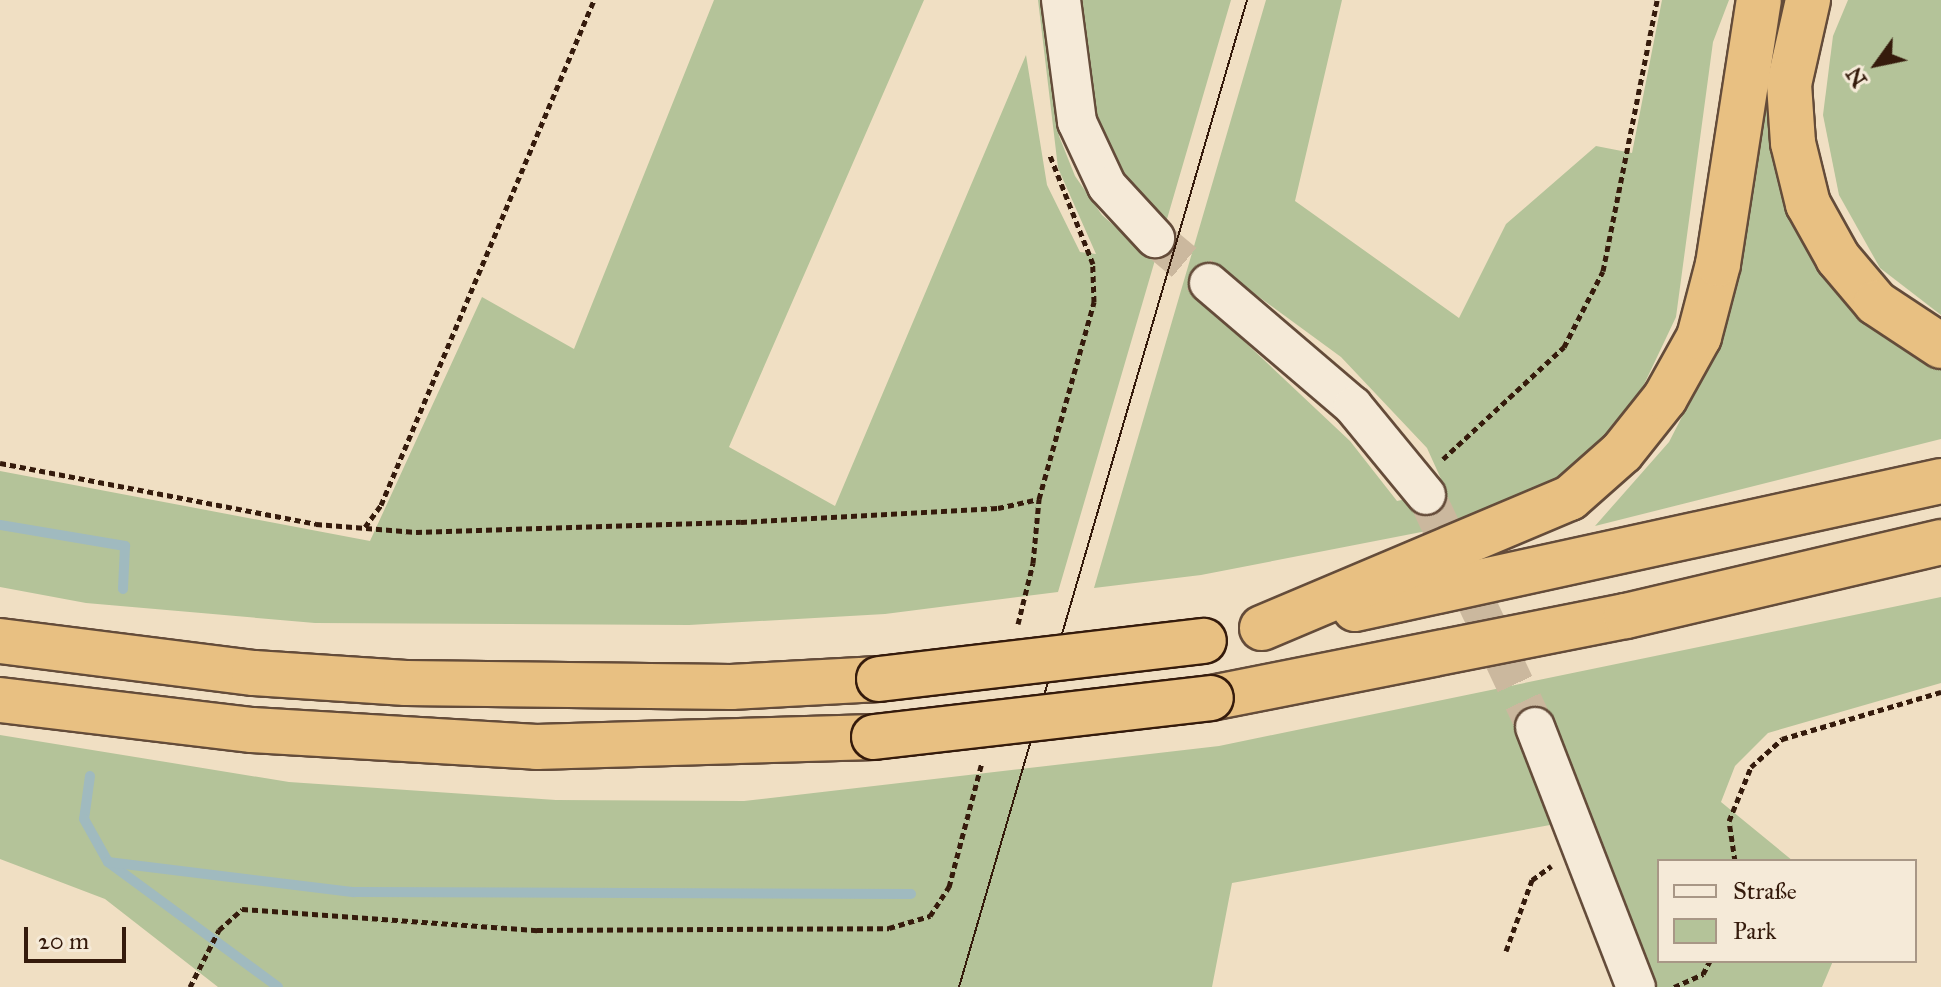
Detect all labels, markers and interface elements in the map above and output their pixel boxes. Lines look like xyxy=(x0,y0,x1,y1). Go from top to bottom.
north arrow xyxy=(1837,24,1917,104)
text: N xyxy=(1840,62,1873,93)
legend xyxy=(1657,859,1917,963)
text: Straße xyxy=(1733,876,1797,906)
scale bar xyxy=(28,911,130,961)
text: Park xyxy=(1733,916,1776,946)
text: 20 m xyxy=(38,926,89,956)

